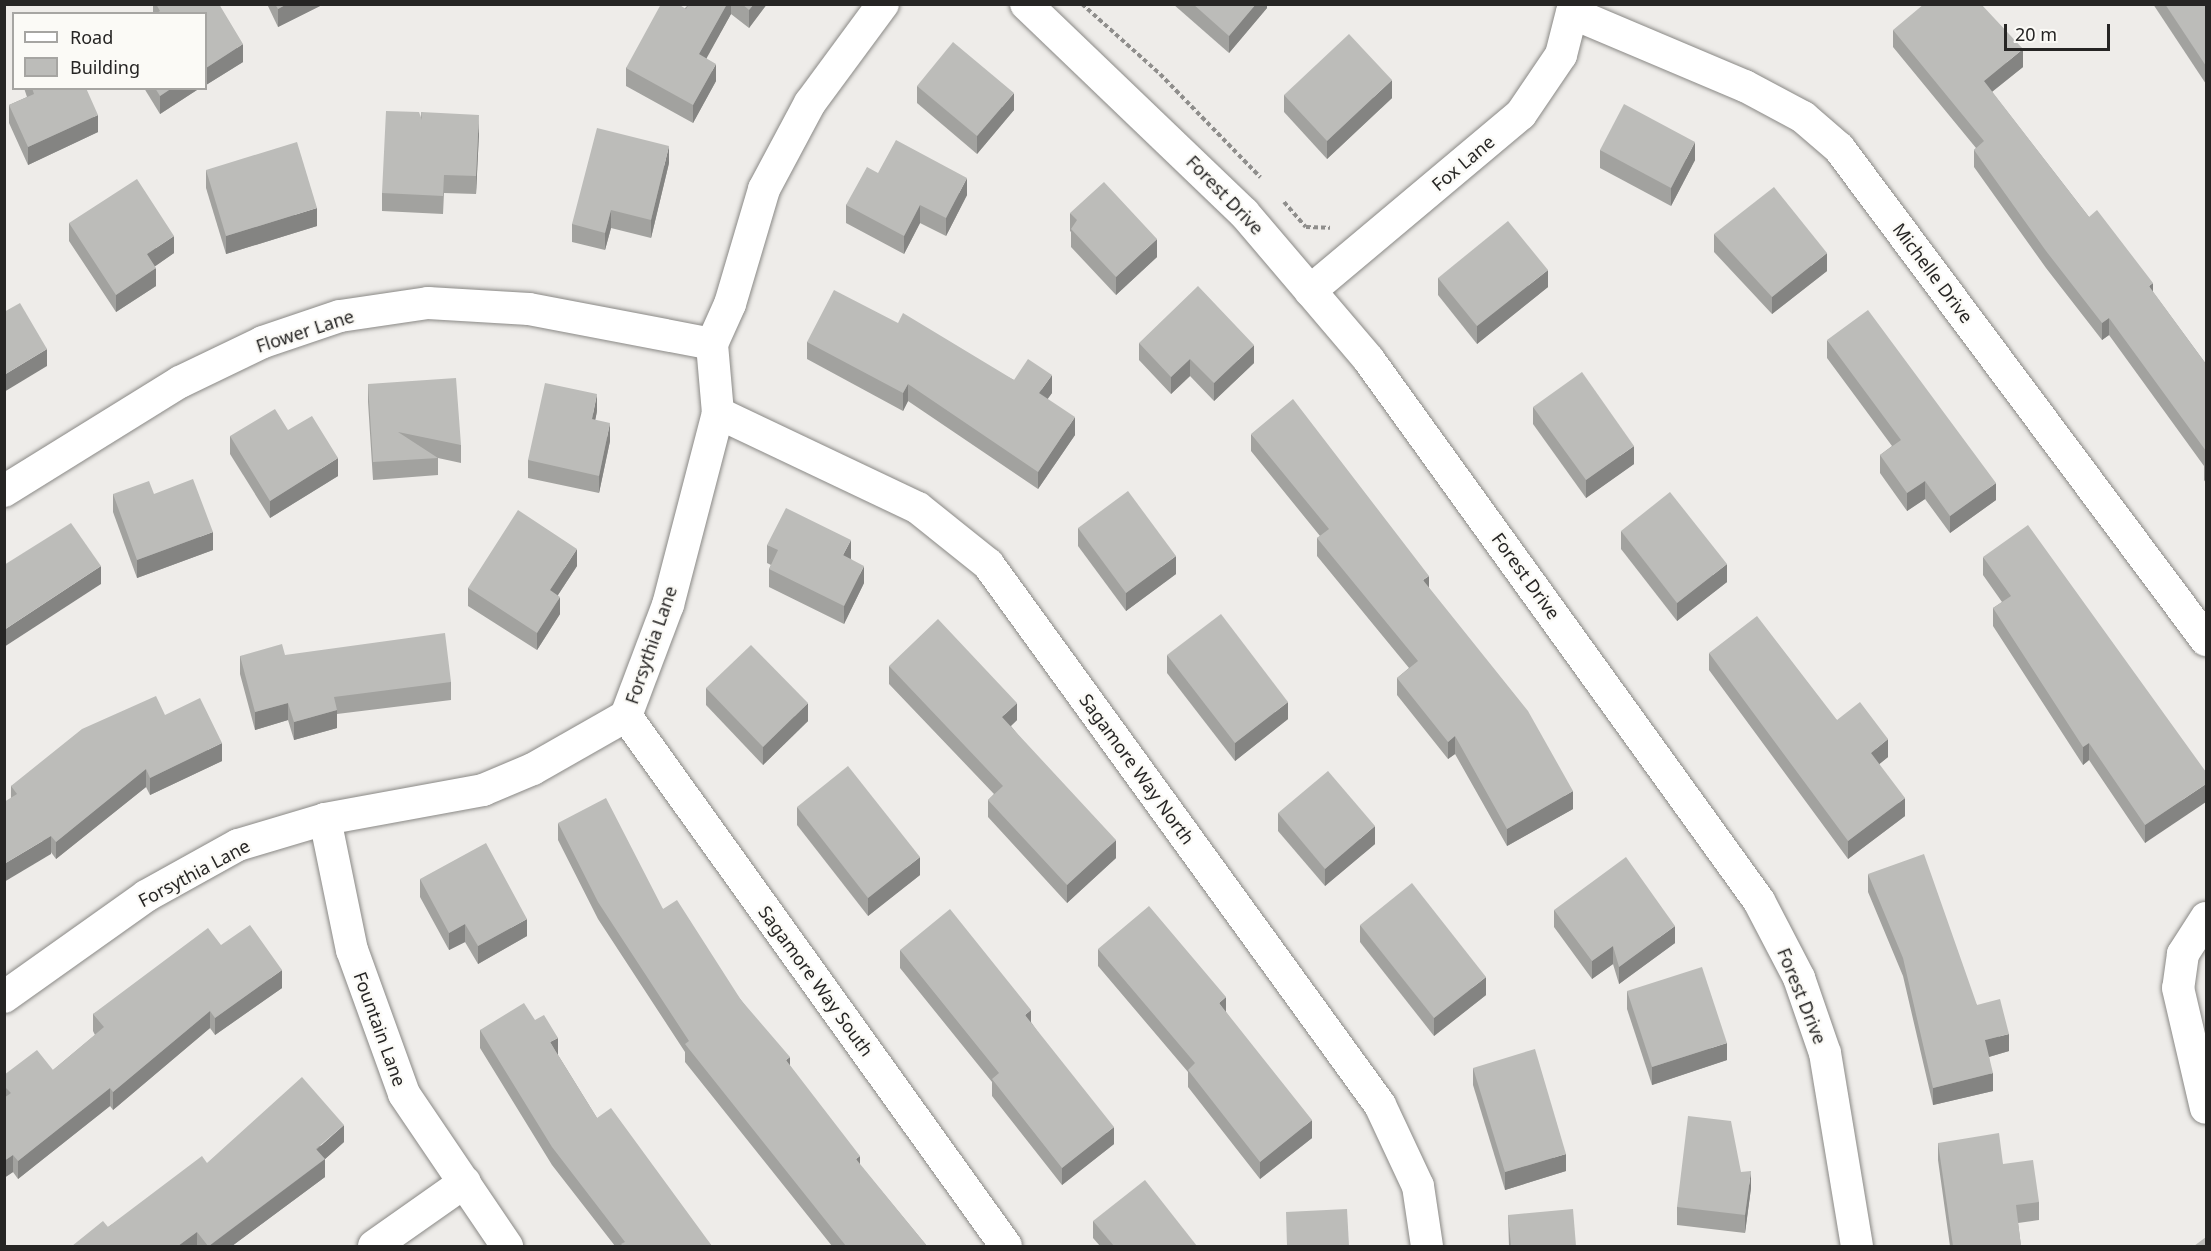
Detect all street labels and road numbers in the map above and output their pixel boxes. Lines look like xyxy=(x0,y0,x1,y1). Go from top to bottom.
street label: Fox Lane xyxy=(1427,131,1499,195)
street label: Forest Drive xyxy=(1182,151,1268,239)
street label: Michelle Drive xyxy=(1888,219,1978,327)
street label: Flower Lane xyxy=(253,305,357,357)
street label: Forest Drive xyxy=(1487,528,1565,624)
street label: Forsythia Lane xyxy=(621,583,681,707)
street label: Sagamore Way North xyxy=(1075,690,1199,848)
street label: Forsythia Lane xyxy=(134,835,254,911)
street label: Sagamore Way South xyxy=(754,902,878,1060)
street label: Forest Drive xyxy=(1773,945,1831,1047)
street label: Fountain Lane xyxy=(349,969,411,1089)

